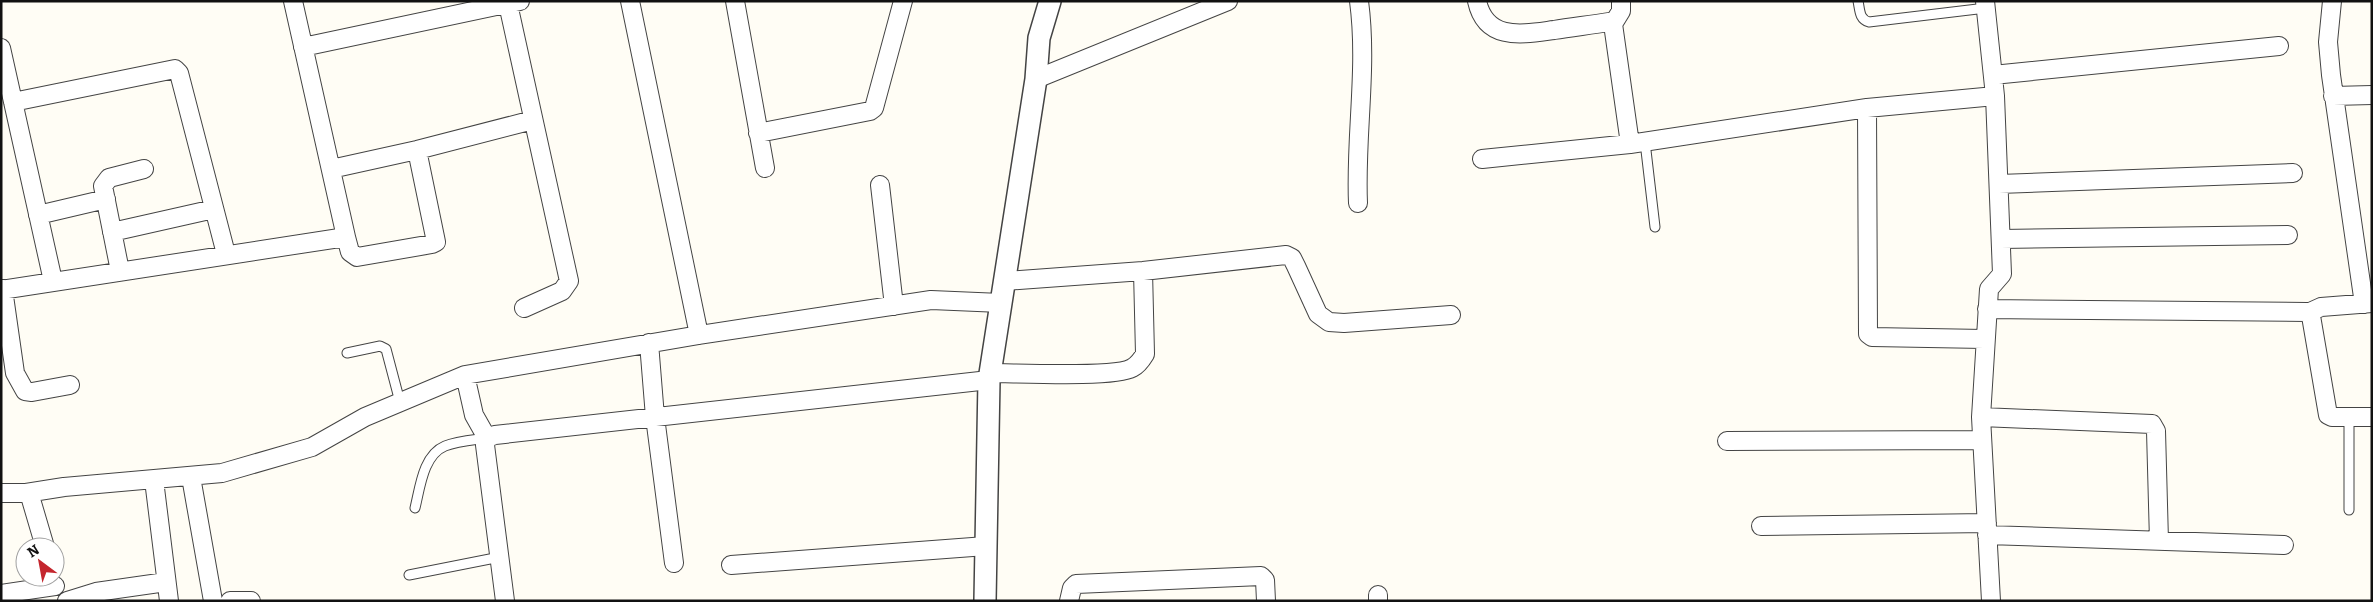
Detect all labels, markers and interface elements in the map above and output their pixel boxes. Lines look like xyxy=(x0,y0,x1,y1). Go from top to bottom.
north arrow xyxy=(15,537,65,587)
text: N xyxy=(24,541,43,561)

